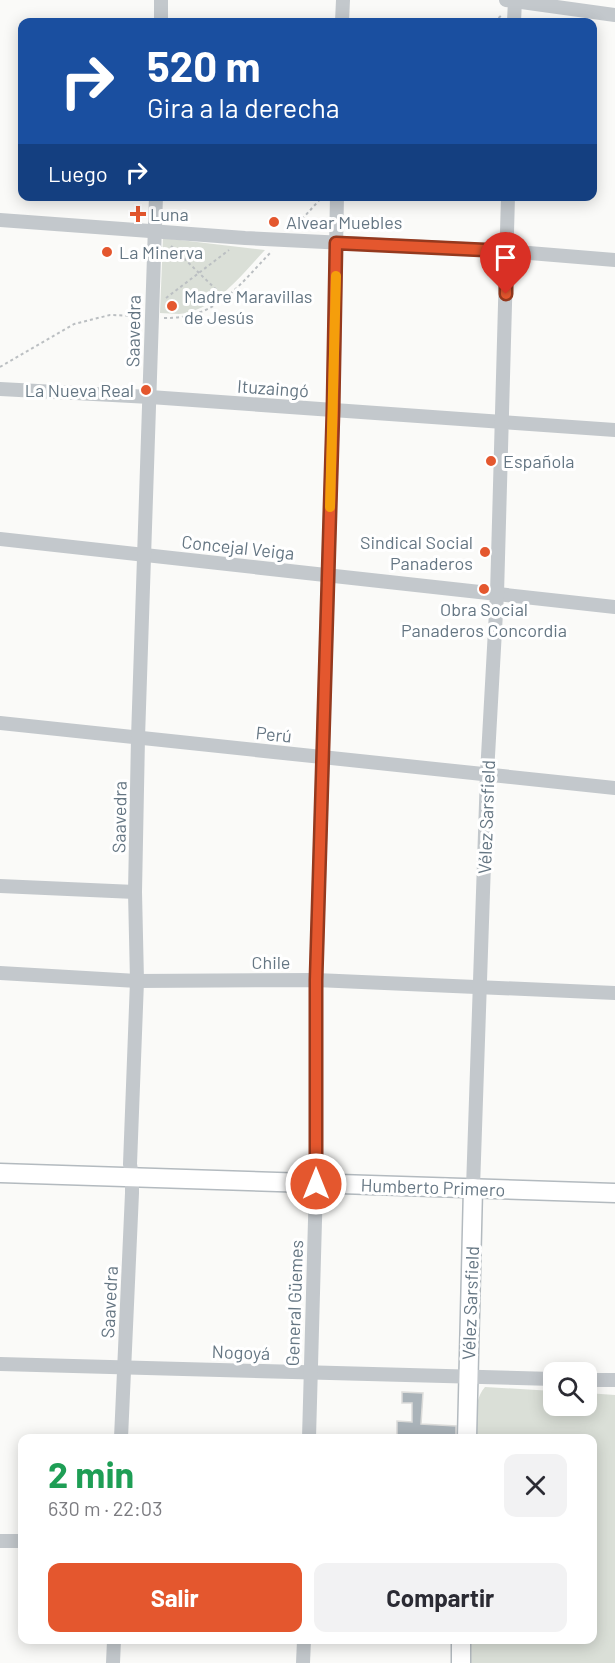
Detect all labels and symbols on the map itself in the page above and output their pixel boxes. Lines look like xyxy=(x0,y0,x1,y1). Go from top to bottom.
place label: Luna xyxy=(150,203,189,225)
marker: Luna xyxy=(131,207,145,221)
place label: Alvear Muebles xyxy=(286,211,402,233)
marker: Alvear Muebles xyxy=(267,215,281,229)
pin xyxy=(480,232,531,294)
place label: La Minerva xyxy=(119,241,203,263)
marker: La Minerva xyxy=(100,245,114,259)
place label: Madre Maravillas de Jesús xyxy=(184,285,313,328)
street label: Saavedra xyxy=(121,295,145,367)
marker: Madre Maravillas de Jesús xyxy=(165,299,179,313)
street label: Ituzaingó xyxy=(236,375,310,401)
place label: La Nueva Real xyxy=(25,379,134,401)
marker: La Nueva Real xyxy=(139,383,153,397)
place label: Española xyxy=(503,450,575,472)
marker: Española xyxy=(484,454,498,468)
street label: Concejal Veiga xyxy=(181,530,295,564)
place label: Sindical Social Panaderos xyxy=(360,531,473,574)
marker: Sindical Social Panaderos xyxy=(478,545,492,559)
marker: Obra Social Panaderos Concordia xyxy=(477,582,491,596)
place label: Obra Social Panaderos Concordia xyxy=(401,598,567,641)
street label: Perú xyxy=(255,721,293,747)
street label: Vélez Sarsfield xyxy=(473,760,499,874)
street label: Saavedra xyxy=(107,781,131,853)
street label: Chile xyxy=(252,951,290,973)
position arrow xyxy=(284,1152,348,1216)
street label: Humberto Primero xyxy=(360,1173,506,1201)
street label: General Güemes xyxy=(281,1239,307,1367)
street label: Vélez Sarsfield xyxy=(457,1246,483,1360)
street label: Saavedra xyxy=(96,1265,122,1339)
street label: Nogoyá xyxy=(211,1340,271,1364)

